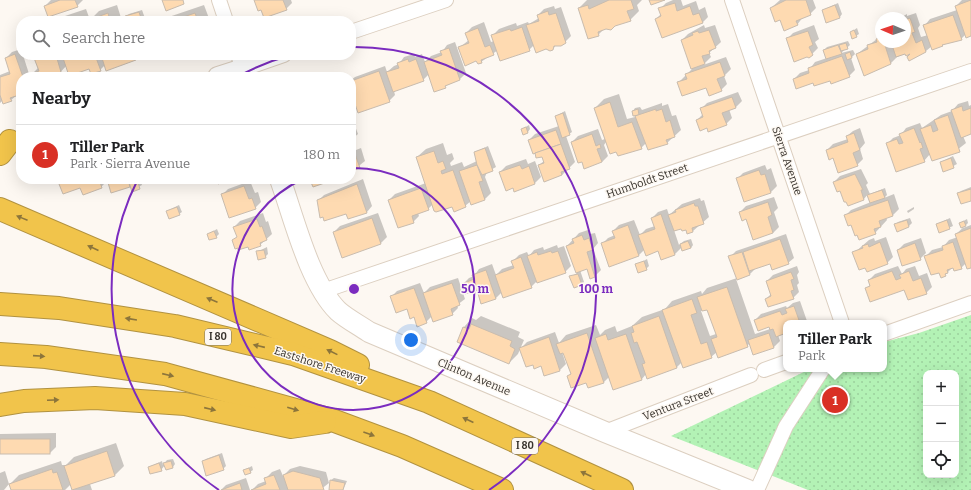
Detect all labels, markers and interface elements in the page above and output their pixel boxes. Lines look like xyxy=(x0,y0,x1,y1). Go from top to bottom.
north arrow xyxy=(875,12,911,48)
search box xyxy=(16,16,356,60)
icon: search xyxy=(30,27,52,49)
text: Search here xyxy=(62,29,145,47)
text: Nearby xyxy=(32,88,91,109)
street label: Sierra Avenue xyxy=(769,125,805,197)
text: Tiller Park xyxy=(70,138,144,156)
text: 1 xyxy=(42,147,48,162)
text: 180 m xyxy=(304,147,340,162)
text: Park · Sierra Avenue xyxy=(70,156,190,171)
street label: Humboldt Street xyxy=(604,161,690,201)
one-way arrow xyxy=(15,214,27,220)
one-way arrow xyxy=(87,245,99,251)
centre of rings xyxy=(347,282,361,296)
text: 50 m xyxy=(461,282,489,296)
text: 100 m xyxy=(579,282,614,296)
one-way arrow xyxy=(207,297,218,303)
one-way arrow xyxy=(125,316,138,322)
popup xyxy=(783,320,887,372)
road number: I 80 xyxy=(205,329,231,345)
your location xyxy=(401,330,421,350)
text: Tiller Park xyxy=(798,330,872,348)
one-way arrow xyxy=(252,343,265,349)
street label: Eastshore Freeway xyxy=(273,344,368,386)
text: Park xyxy=(798,348,825,363)
one-way arrow xyxy=(326,349,337,355)
one-way arrow xyxy=(33,353,45,360)
street label: Clinton Avenue xyxy=(435,356,513,398)
map controls xyxy=(923,370,959,478)
button: + xyxy=(923,370,959,406)
one-way arrow xyxy=(162,372,174,378)
street label: Ventura Street xyxy=(641,385,715,423)
pin: 1 xyxy=(822,385,848,415)
one-way arrow xyxy=(47,397,60,403)
one-way arrow xyxy=(204,406,216,412)
button: − xyxy=(923,406,959,442)
one-way arrow xyxy=(287,407,299,413)
one-way arrow xyxy=(463,417,474,423)
one-way arrow xyxy=(363,431,375,437)
road number: I 80 xyxy=(512,438,538,454)
button: locate xyxy=(923,442,959,478)
one-way arrow xyxy=(581,471,592,477)

